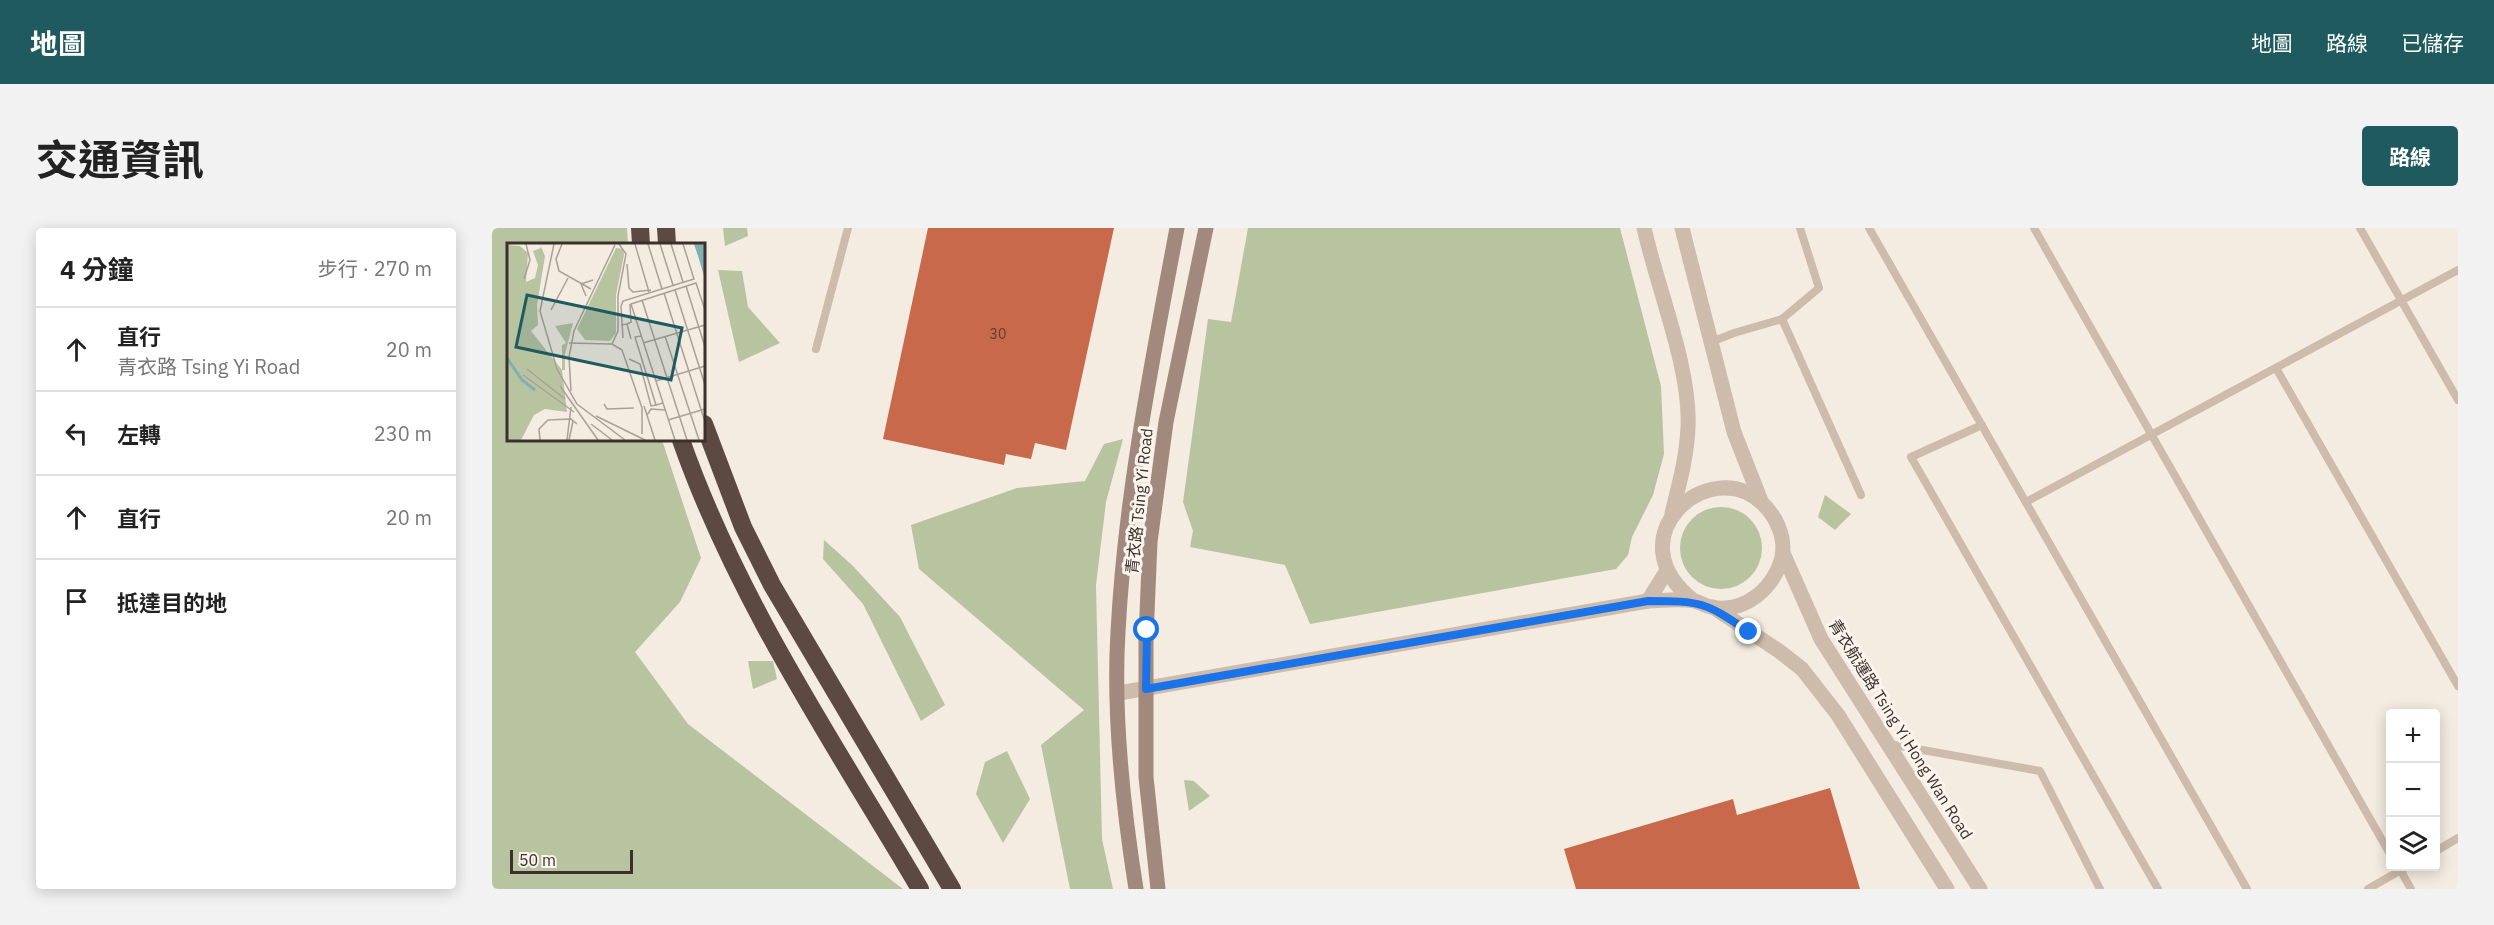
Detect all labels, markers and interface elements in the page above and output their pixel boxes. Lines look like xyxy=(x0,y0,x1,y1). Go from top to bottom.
text: 地圖 xyxy=(30,25,86,62)
text: 地圖 xyxy=(2251,29,2293,57)
text: 路線 xyxy=(2326,29,2368,57)
text: 已儲存 xyxy=(2401,29,2464,57)
button: 路線 xyxy=(2362,126,2458,186)
text: 交通資訊 xyxy=(36,132,204,187)
inset map xyxy=(507,243,705,441)
text: 4 分鐘 xyxy=(60,252,134,286)
text: 步行 · 270 m xyxy=(318,255,432,282)
text: 直行 xyxy=(117,322,161,351)
house number: 30 xyxy=(990,325,1006,343)
icon: ahead xyxy=(60,333,93,366)
text: 20 m xyxy=(386,336,432,363)
text: 青衣路 Tsing Yi Road xyxy=(117,353,300,380)
icon: left xyxy=(60,417,93,450)
text: 左轉 xyxy=(117,420,161,449)
text: 230 m xyxy=(374,420,432,447)
street label: 青衣路 Tsing Yi Road xyxy=(1121,427,1157,575)
icon: ahead xyxy=(60,501,93,534)
text: 直行 xyxy=(117,504,161,533)
text: 20 m xyxy=(386,504,432,531)
icon: arrive xyxy=(60,585,93,618)
text: 抵達目的地 xyxy=(117,588,227,617)
street label: 青衣航運路 Tsing Yi Hong Wan Road xyxy=(1825,615,1977,843)
route start xyxy=(1133,616,1159,642)
route end xyxy=(1735,618,1761,644)
map controls xyxy=(2386,709,2440,871)
button: + xyxy=(2386,709,2440,763)
button: − xyxy=(2386,763,2440,817)
button: layers xyxy=(2386,817,2440,871)
scale bar xyxy=(510,847,633,874)
text: 50 m xyxy=(519,850,556,870)

